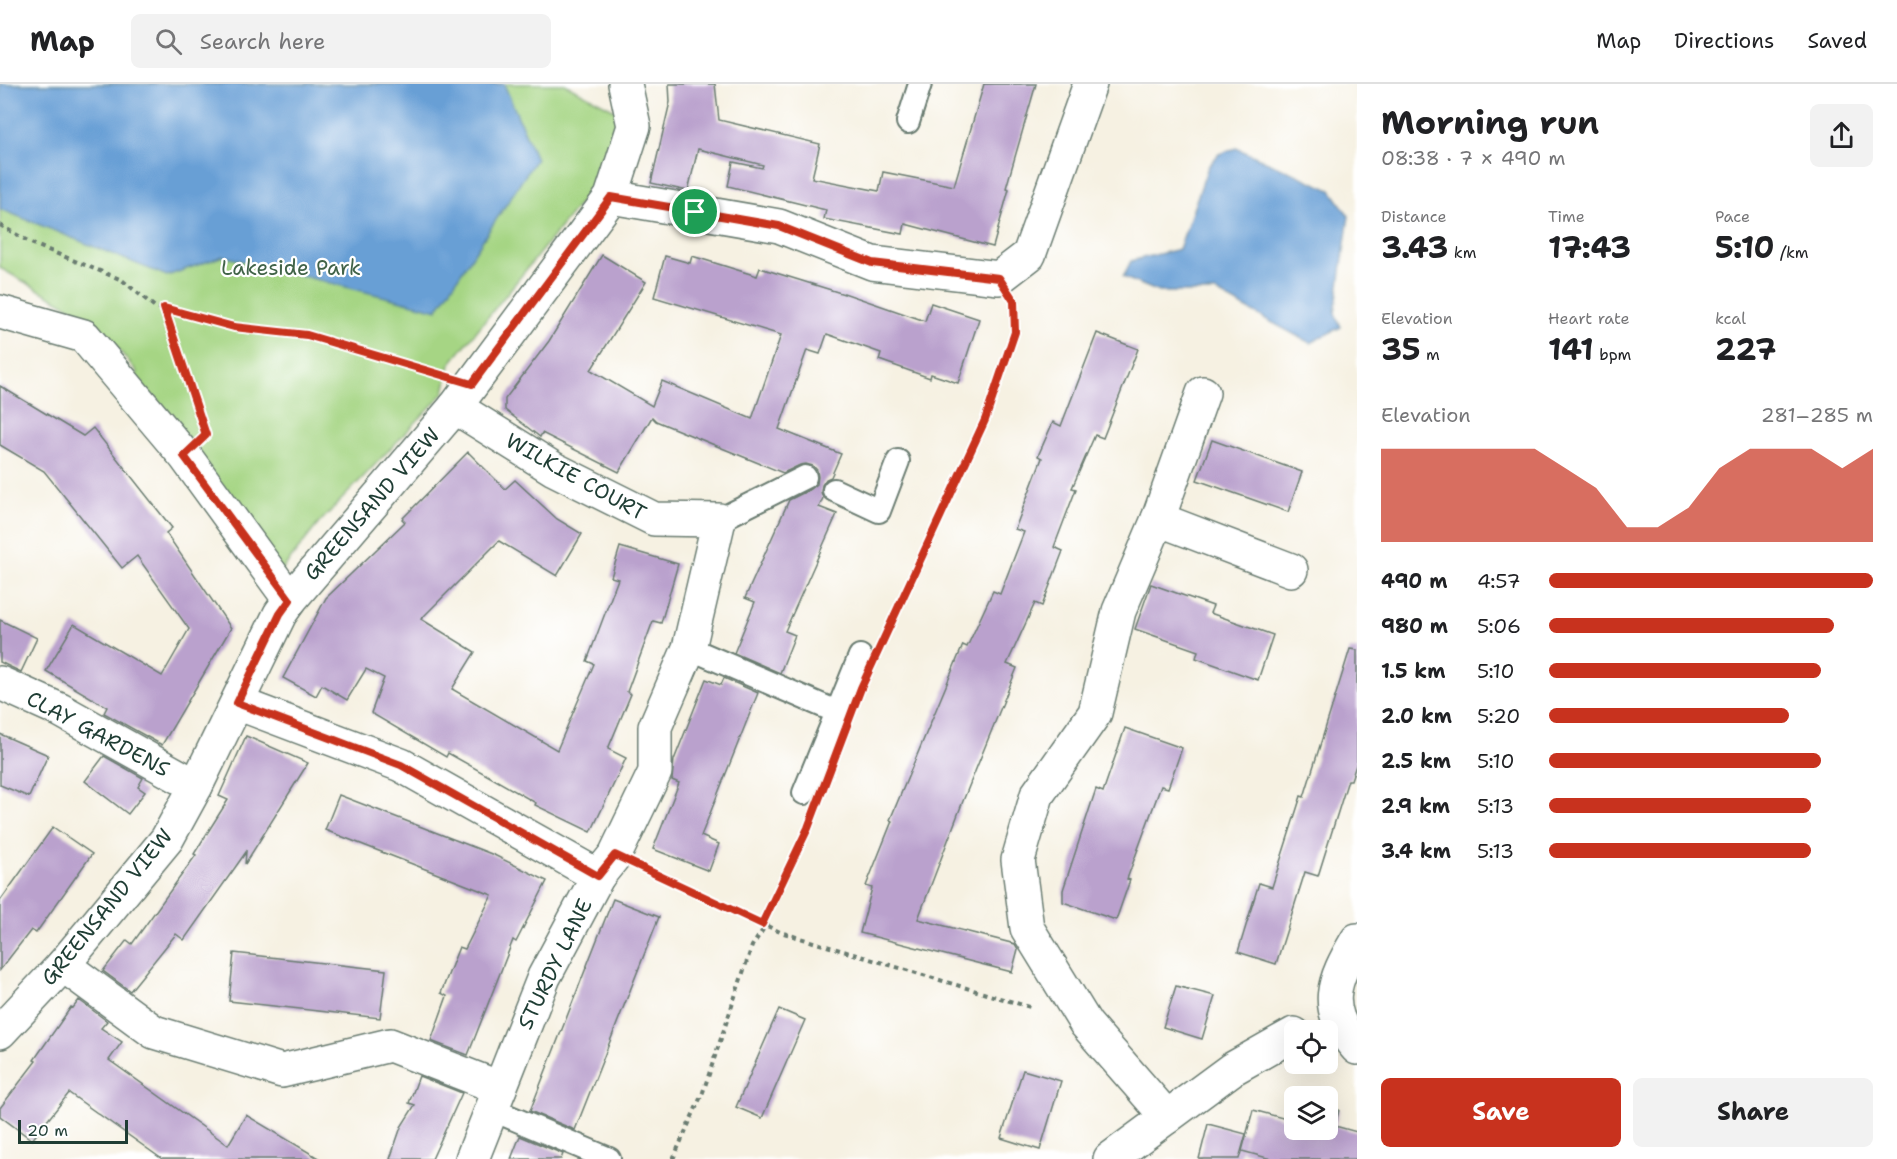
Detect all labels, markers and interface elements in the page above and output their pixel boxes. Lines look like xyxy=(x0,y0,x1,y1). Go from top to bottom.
search box xyxy=(131,14,551,68)
text: Map xyxy=(30,22,95,60)
icon: search xyxy=(152,25,185,58)
text: Search here xyxy=(200,27,325,56)
text: Map xyxy=(1596,27,1641,55)
text: Directions xyxy=(1674,27,1774,55)
text: Saved xyxy=(1807,27,1867,55)
text: Morning run xyxy=(1381,100,1599,145)
button: share xyxy=(1810,104,1873,167)
text: 08:38 · 7 × 490 m xyxy=(1381,145,1566,171)
pin xyxy=(669,186,720,237)
icon: arrive xyxy=(678,195,711,228)
text: Distance xyxy=(1381,206,1447,227)
text: Time xyxy=(1548,206,1585,227)
text: Pace xyxy=(1715,206,1750,227)
text: 3.43 xyxy=(1381,227,1448,268)
text: 17:43 xyxy=(1548,227,1631,268)
text: 5:10 xyxy=(1715,227,1774,268)
text: km xyxy=(1448,242,1476,263)
text: /km xyxy=(1774,242,1809,263)
park label: Lakeside Park xyxy=(221,254,361,282)
text: Elevation xyxy=(1381,308,1453,329)
text: Heart rate xyxy=(1548,308,1630,329)
text: kcal xyxy=(1715,308,1746,329)
text: 35 xyxy=(1381,329,1421,370)
text: 141 xyxy=(1548,329,1594,370)
text: 227 xyxy=(1715,329,1776,370)
text: m xyxy=(1421,344,1440,365)
text: bpm xyxy=(1594,344,1631,365)
text: Elevation xyxy=(1381,402,1471,428)
text: 281–285 m xyxy=(1761,402,1873,428)
street label: GREENSAND VIEW xyxy=(298,422,446,586)
street label: WILKIE COURT xyxy=(501,427,651,527)
text: 490 m xyxy=(1381,568,1447,594)
text: 4:57 xyxy=(1477,568,1520,594)
text: 980 m xyxy=(1381,613,1448,639)
text: 5:06 xyxy=(1477,613,1521,639)
text: 1.5 km xyxy=(1381,658,1445,684)
text: 5:10 xyxy=(1477,658,1514,684)
street label: CLAY GARDENS xyxy=(22,685,174,783)
text: 2.0 km xyxy=(1381,703,1452,729)
text: 5:20 xyxy=(1477,703,1520,729)
text: 2.5 km xyxy=(1381,748,1451,774)
text: 5:10 xyxy=(1477,748,1514,774)
text: 2.9 km xyxy=(1381,793,1450,819)
text: 5:13 xyxy=(1477,793,1514,819)
street label: GREENSAND VIEW xyxy=(35,823,179,991)
text: 3.4 km xyxy=(1381,838,1451,864)
text: 5:13 xyxy=(1477,838,1514,864)
street label: STURDY LANE xyxy=(511,894,599,1034)
map controls xyxy=(1284,1020,1338,1140)
button: locate xyxy=(1284,1020,1338,1074)
button: Save xyxy=(1381,1078,1621,1147)
button: Share xyxy=(1633,1078,1873,1147)
button: layers xyxy=(1284,1086,1338,1140)
scale bar xyxy=(18,1117,128,1144)
text: 20 m xyxy=(27,1120,68,1141)

